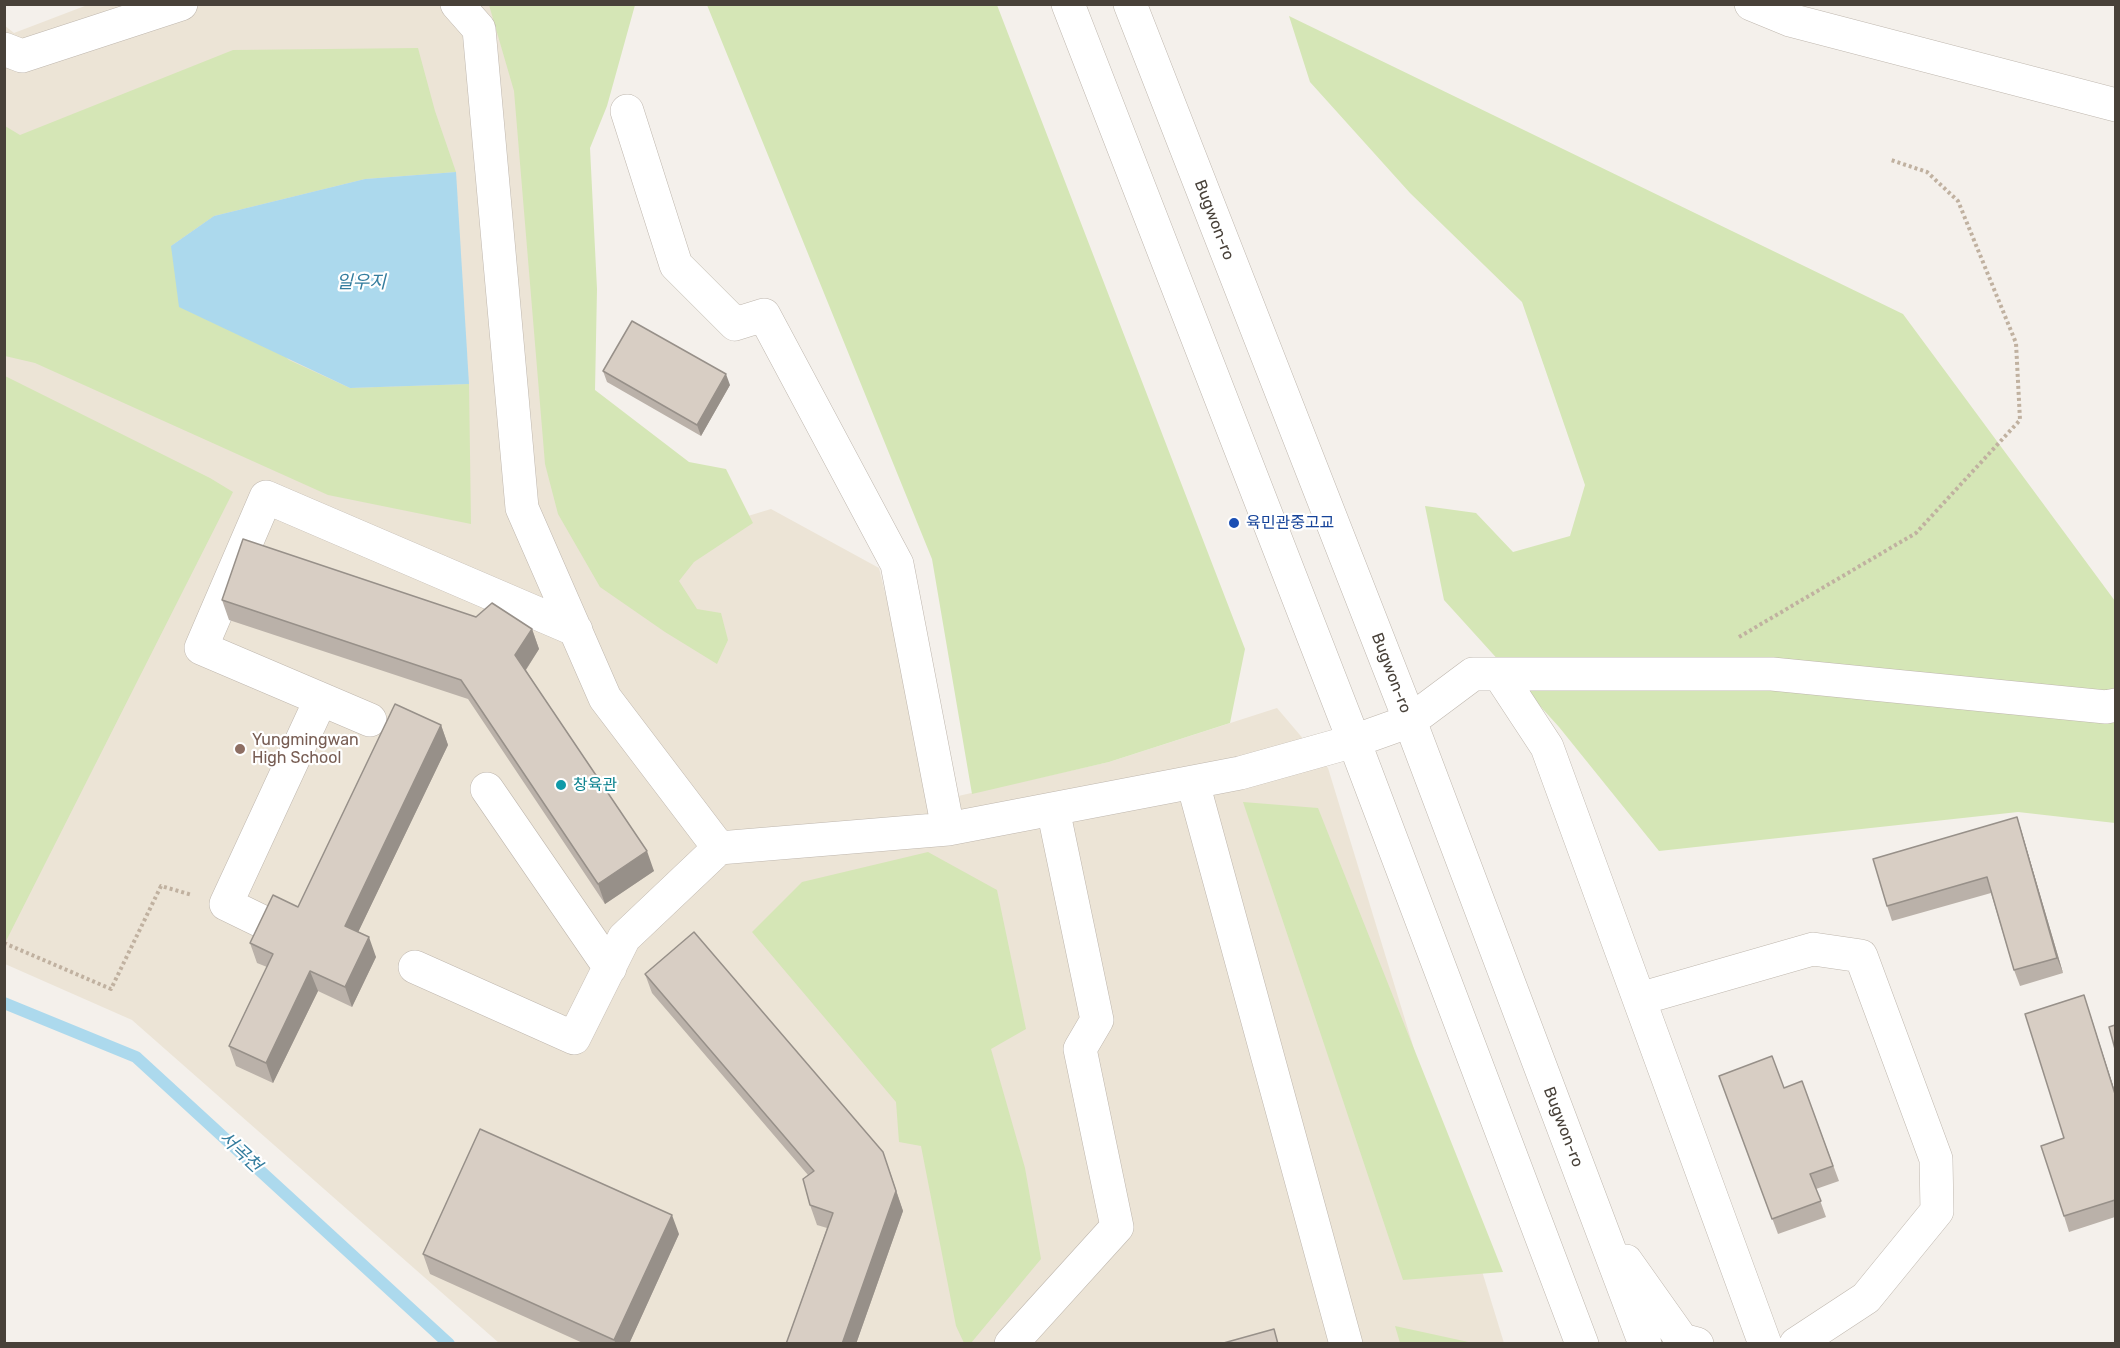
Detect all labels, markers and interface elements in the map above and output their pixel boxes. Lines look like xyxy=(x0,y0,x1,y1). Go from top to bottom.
street label: Bugwon-ro xyxy=(1190,177,1238,263)
water label: 일우지 xyxy=(336,272,386,294)
place label: 육민관중고교 xyxy=(1246,513,1334,533)
marker: 육민관중고교 xyxy=(1227,516,1241,530)
street label: Bugwon-ro xyxy=(1367,630,1415,716)
place label: Yungmingwan High School xyxy=(252,730,359,768)
marker: Yungmingwan High School xyxy=(233,742,247,756)
place label: 창육관 xyxy=(573,775,617,795)
marker: 창육관 xyxy=(554,778,568,792)
street label: Bugwon-ro xyxy=(1539,1084,1587,1170)
water label: 서곡천 xyxy=(214,1127,266,1177)

